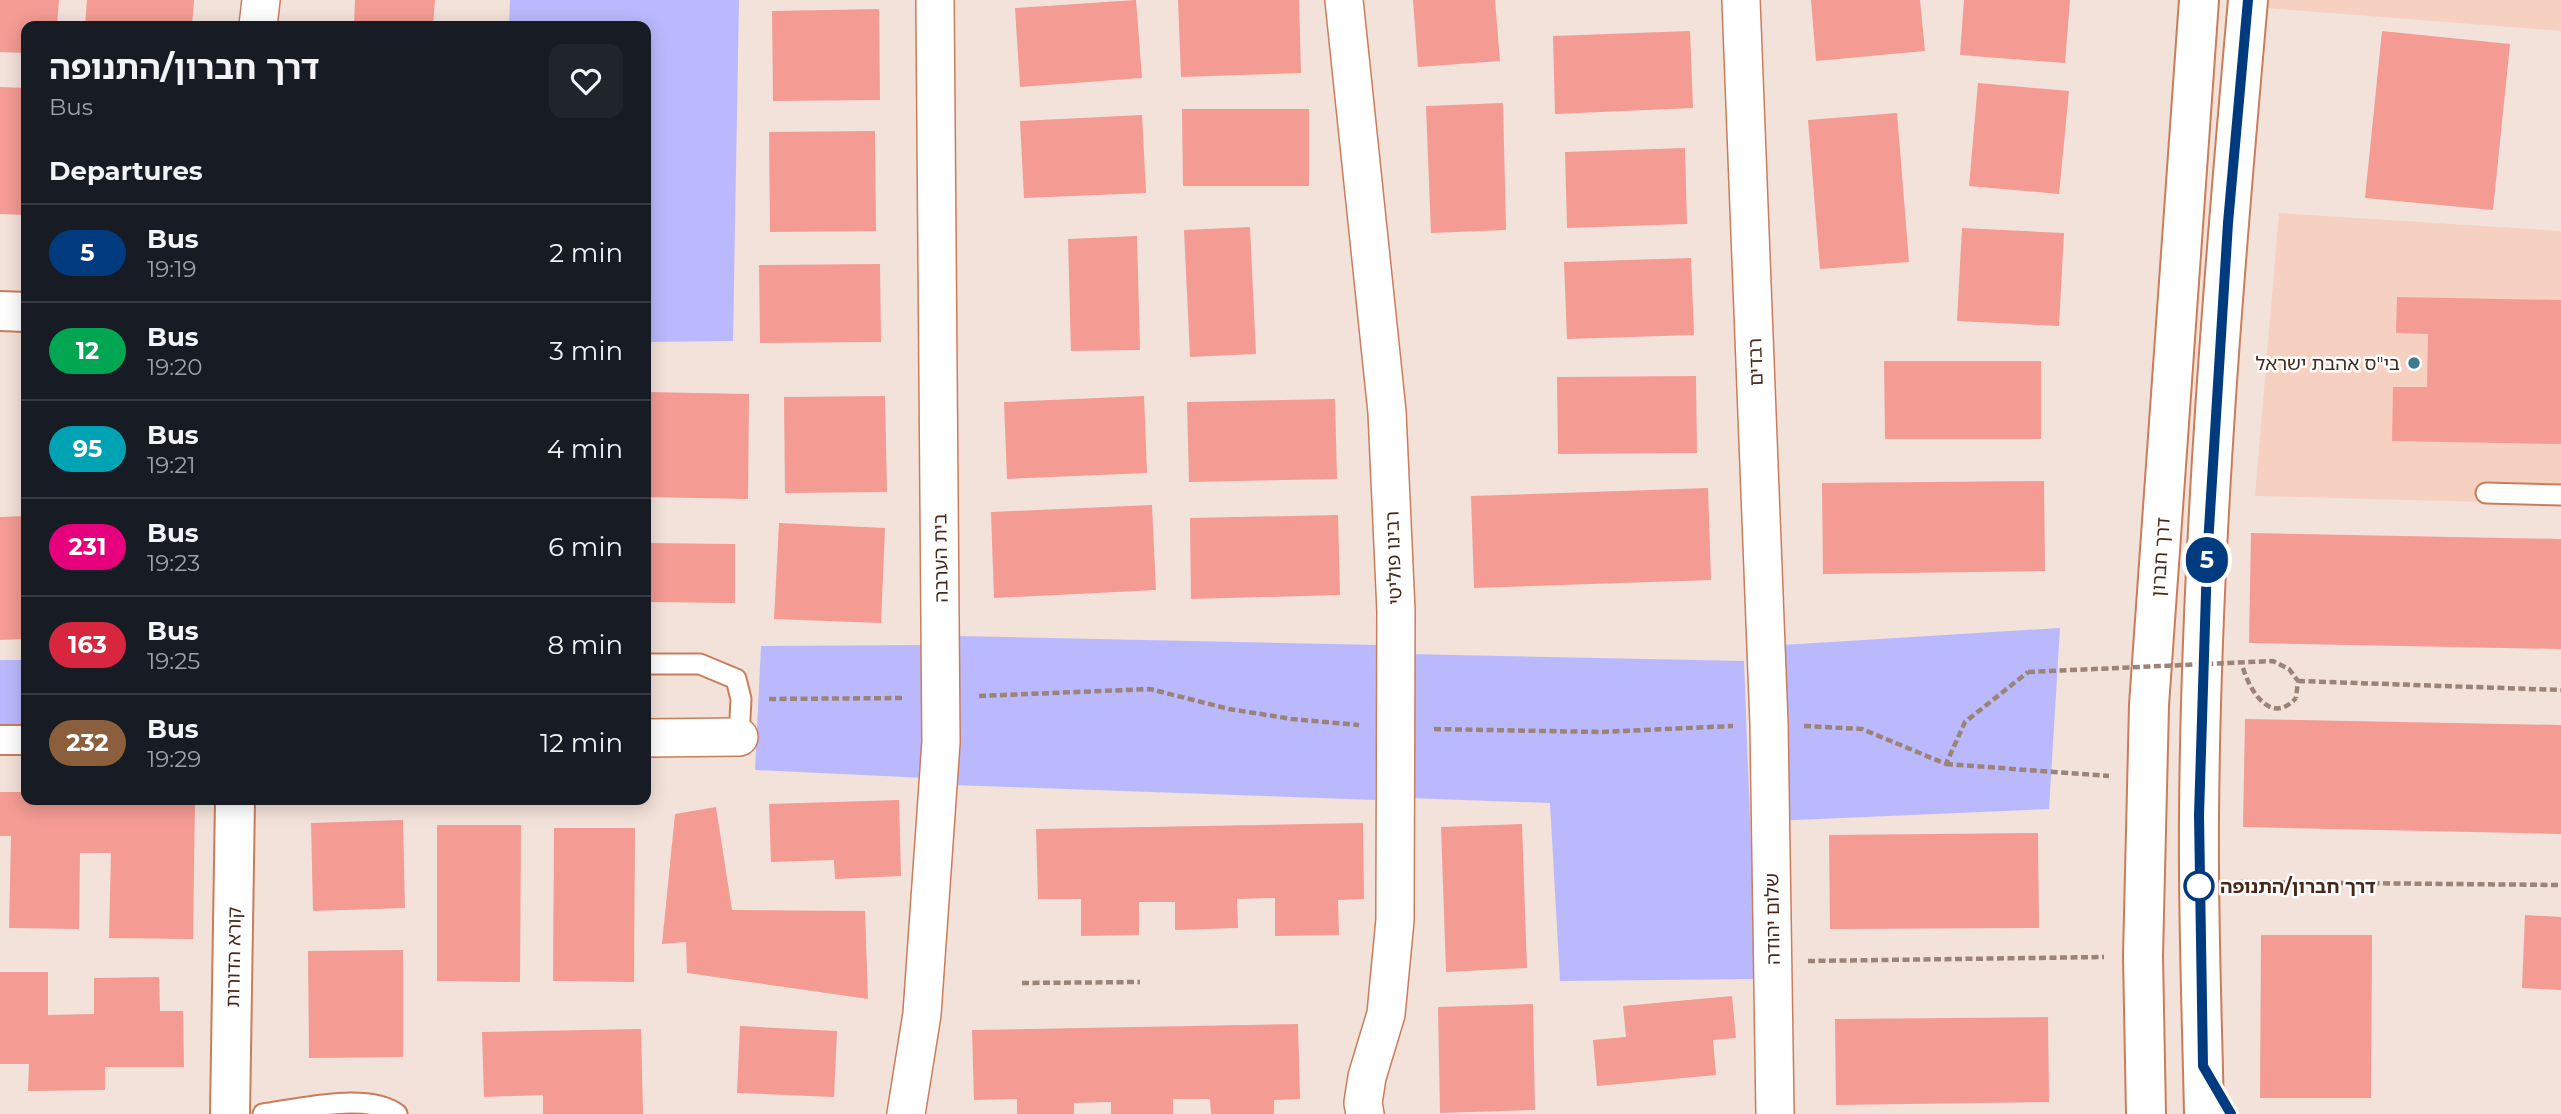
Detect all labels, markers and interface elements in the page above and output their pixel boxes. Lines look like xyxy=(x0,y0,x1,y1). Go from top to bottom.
button: heart xyxy=(549,44,623,118)
text: דרך חברון/התנופה xyxy=(49,47,319,87)
text: Bus xyxy=(49,93,93,121)
text: Departures xyxy=(49,155,203,187)
text: Bus xyxy=(147,223,199,255)
text: 2 min xyxy=(549,237,623,269)
text: 5 xyxy=(80,238,95,267)
text: 19:19 xyxy=(147,255,197,283)
text: Bus xyxy=(147,321,199,353)
text: 3 min xyxy=(549,335,623,367)
text: 12 xyxy=(76,336,99,365)
street label: רבדים xyxy=(1743,338,1768,386)
place label: בי"ס אהבת ישראל xyxy=(2255,352,2400,375)
text: 19:20 xyxy=(147,353,202,381)
marker: בי"ס אהבת ישראל xyxy=(2406,355,2422,371)
text: Bus xyxy=(147,419,199,451)
text: 4 min xyxy=(547,433,623,465)
text: 95 xyxy=(73,434,102,463)
text: 19:21 xyxy=(147,451,196,479)
street label: רבינו פוליטי xyxy=(1380,511,1407,605)
street label: בית הערבה xyxy=(928,513,953,603)
text: Bus xyxy=(147,517,199,549)
street label: דרך חברון xyxy=(2146,517,2175,597)
text: 6 min xyxy=(548,531,623,563)
text: 231 xyxy=(69,532,106,561)
line badge: 5 xyxy=(2184,537,2230,583)
text: 5 xyxy=(2200,545,2214,574)
text: 19:23 xyxy=(147,549,200,577)
text: Bus xyxy=(147,615,199,647)
text: 8 min xyxy=(547,629,623,661)
text: 163 xyxy=(68,630,107,659)
text: 19:25 xyxy=(147,647,200,675)
text: Bus xyxy=(147,713,199,745)
text: 12 min xyxy=(540,727,623,759)
text: 232 xyxy=(66,728,109,757)
text: 19:29 xyxy=(147,745,201,773)
marker: דרך חברון/התנופה xyxy=(2184,871,2214,901)
street label: שלום יהודה xyxy=(1760,873,1785,965)
place label: דרך חברון/התנופה xyxy=(2220,875,2376,898)
street label: קורא הדורות xyxy=(221,906,246,1008)

